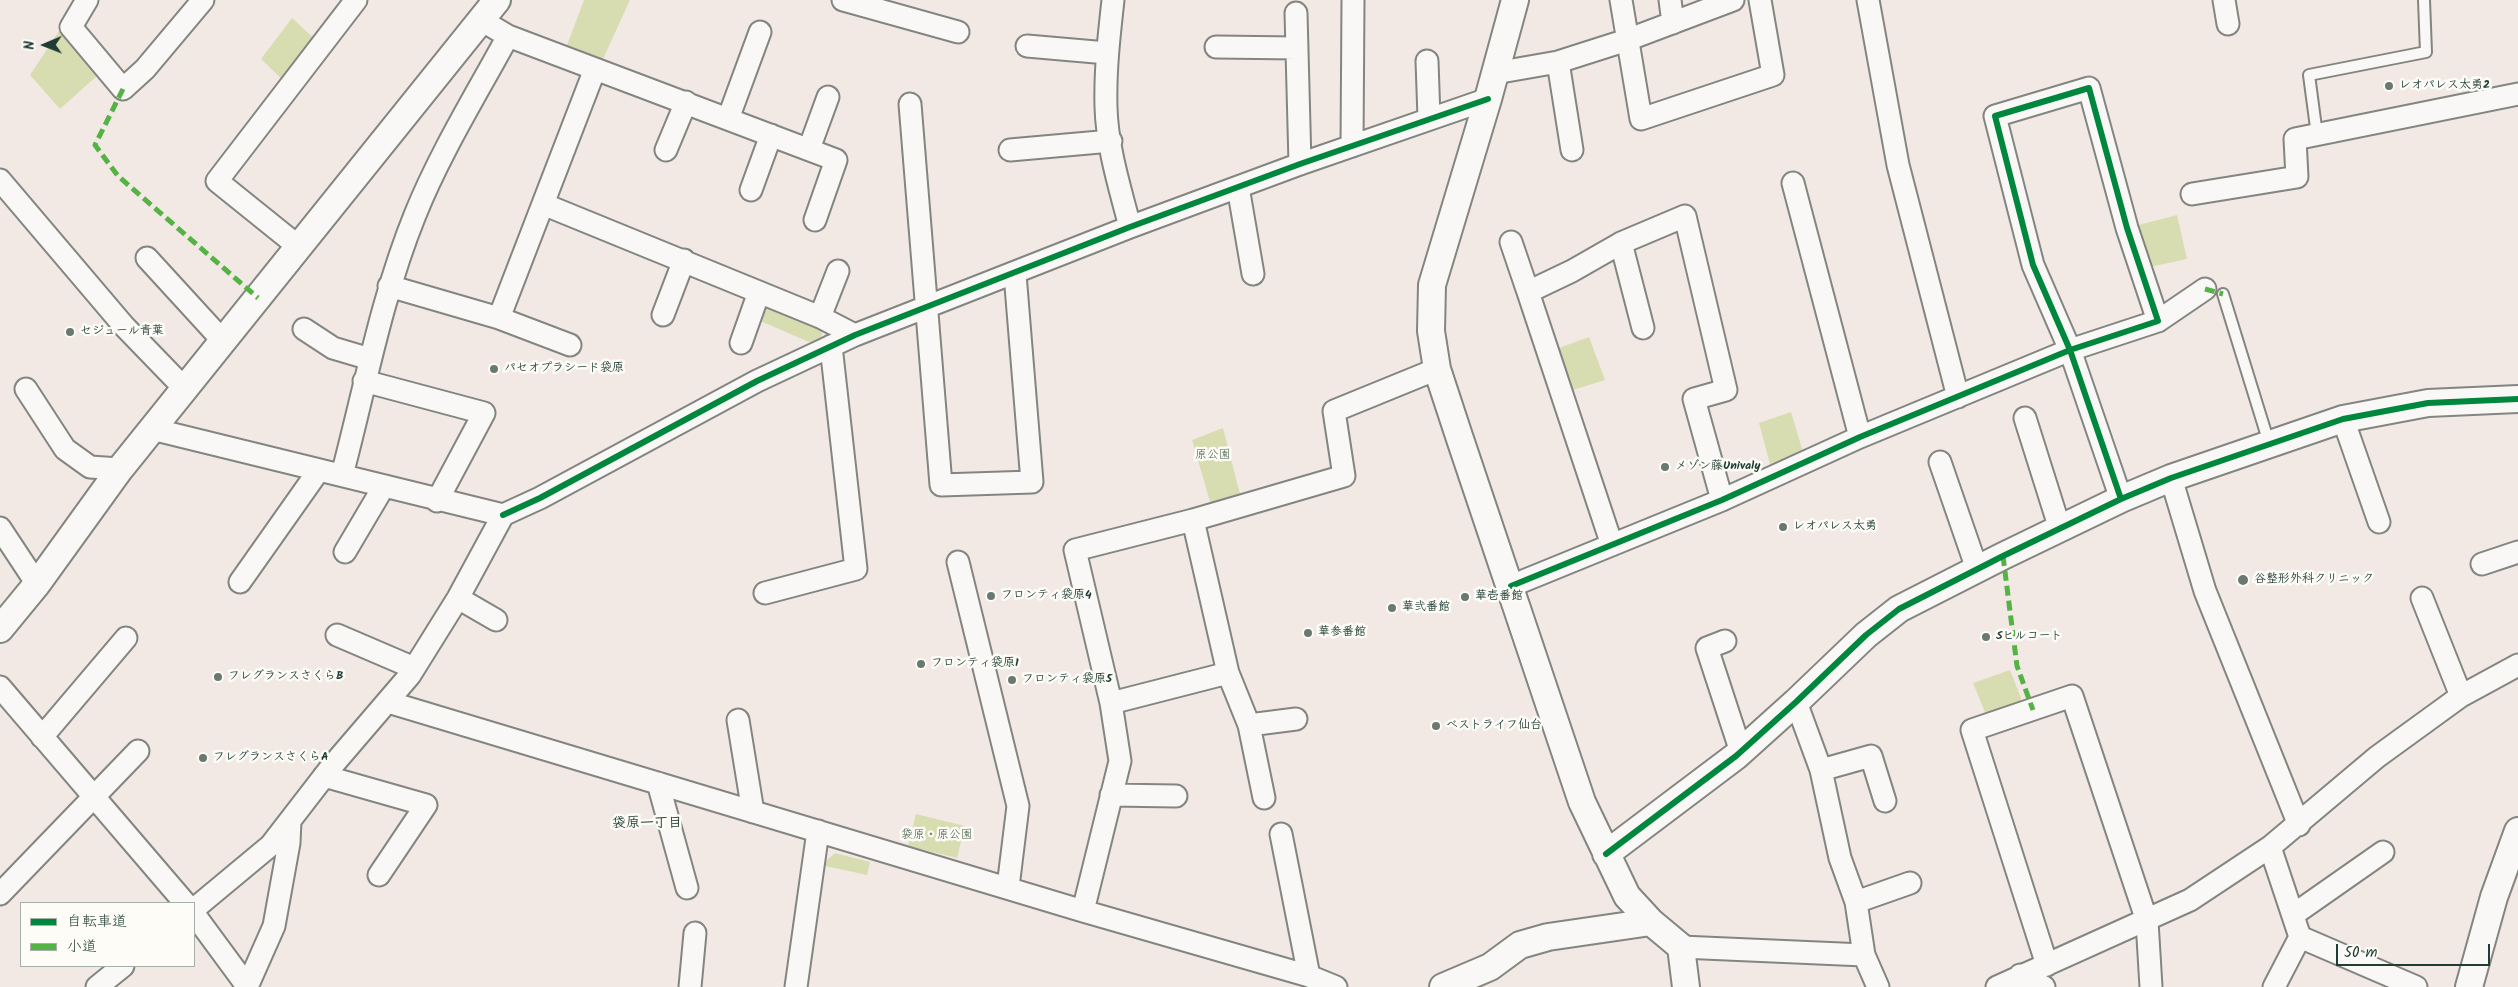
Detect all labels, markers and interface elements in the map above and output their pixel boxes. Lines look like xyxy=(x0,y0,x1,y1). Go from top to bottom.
north arrow xyxy=(20,20,70,70)
text: N xyxy=(19,41,41,50)
place label: レオパレス太勇2 xyxy=(2399,79,2490,93)
marker: レオパレス太勇2 xyxy=(2383,80,2395,92)
place label: セジュール青葉 xyxy=(80,325,164,339)
marker: セジュール青葉 xyxy=(64,326,76,338)
place label: パセオプラシード袋原 xyxy=(504,362,624,376)
marker: パセオプラシード袋原 xyxy=(488,363,500,375)
park label: 原公園 xyxy=(1195,449,1231,463)
place label: メゾン藤Univaly xyxy=(1675,460,1761,474)
marker: メゾン藤Univaly xyxy=(1659,461,1671,473)
place label: レオパレス太勇 xyxy=(1793,520,1877,534)
marker: レオパレス太勇 xyxy=(1777,521,1789,533)
marker: 谷整形外科クリニック xyxy=(2236,573,2250,587)
place label: 谷整形外科クリニック xyxy=(2254,573,2374,587)
place label: フロンティ袋原4 xyxy=(1001,589,1092,603)
marker: フロンティ袋原4 xyxy=(985,590,997,602)
place label: 華壱番館 xyxy=(1475,590,1523,604)
marker: 華壱番館 xyxy=(1459,591,1471,603)
place label: 華弐番館 xyxy=(1402,601,1450,615)
marker: 華弐番館 xyxy=(1386,602,1398,614)
place label: 華参番館 xyxy=(1318,626,1366,640)
marker: 華参番館 xyxy=(1302,627,1314,639)
place label: Sヒルコート xyxy=(1996,630,2063,644)
marker: Sヒルコート xyxy=(1980,631,1992,643)
place label: フロンティ袋原1 xyxy=(931,657,1019,671)
marker: フロンティ袋原1 xyxy=(915,658,927,670)
place label: フレグランスさくらB xyxy=(228,670,343,684)
marker: フレグランスさくらB xyxy=(212,671,224,683)
place label: フロンティ袋原5 xyxy=(1022,673,1112,687)
marker: フロンティ袋原5 xyxy=(1006,674,1018,686)
place label: ベストライフ仙台 xyxy=(1446,719,1542,733)
marker: ベストライフ仙台 xyxy=(1430,720,1442,732)
place label: フレグランスさくらA xyxy=(213,751,329,765)
marker: フレグランスさくらA xyxy=(197,752,209,764)
district label: 袋原一丁目 xyxy=(612,817,682,833)
park label: 袋原・原公園 xyxy=(901,829,973,843)
legend xyxy=(20,902,195,967)
text: 自転車道 xyxy=(67,910,127,934)
scale bar xyxy=(2338,934,2492,966)
text: 小道 xyxy=(67,935,97,959)
text: 50 m xyxy=(2344,941,2378,965)

